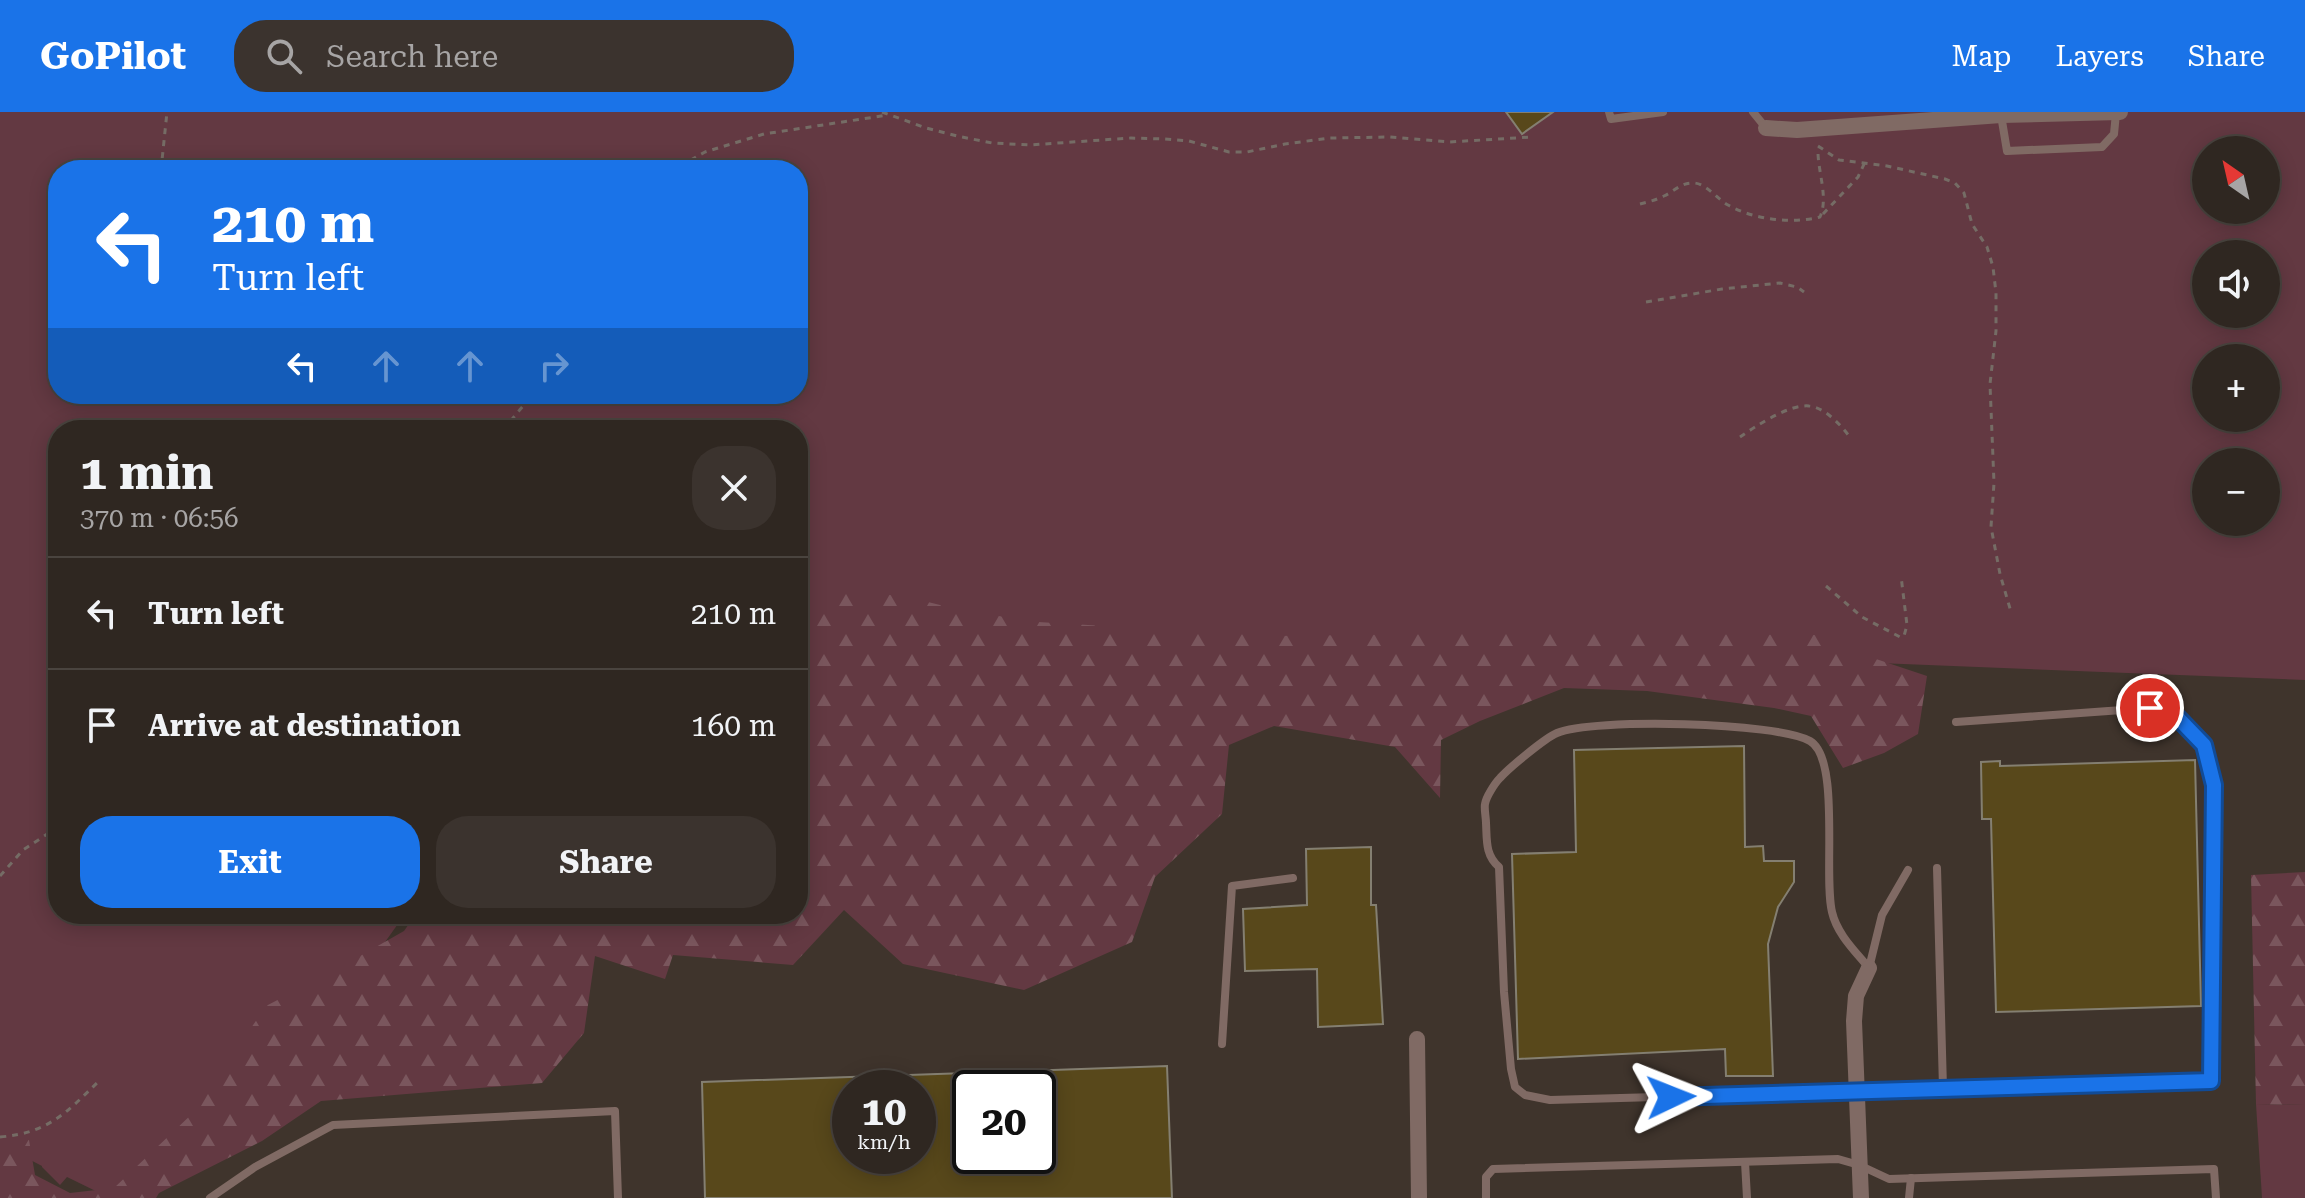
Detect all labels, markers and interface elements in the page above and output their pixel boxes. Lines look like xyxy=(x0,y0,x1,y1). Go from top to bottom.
search box xyxy=(234,20,794,92)
text: GoPilot xyxy=(40,34,186,78)
icon: search xyxy=(262,34,306,78)
text: Search here xyxy=(326,39,498,74)
text: Map xyxy=(1952,40,2011,73)
text: Layers xyxy=(2055,40,2144,73)
text: Share xyxy=(2188,40,2265,73)
north arrow xyxy=(2192,136,2280,224)
map controls xyxy=(2192,136,2280,536)
text: 210 m xyxy=(212,190,374,256)
icon: left xyxy=(80,192,184,296)
button: sound xyxy=(2192,240,2280,328)
text: Turn left xyxy=(212,257,364,299)
icon: left xyxy=(280,344,324,388)
icon: ahead xyxy=(364,344,408,388)
icon: ahead xyxy=(448,344,492,388)
icon: right xyxy=(532,344,576,388)
button: + xyxy=(2192,344,2280,432)
text: 1 min xyxy=(80,445,213,501)
button: close xyxy=(692,446,776,530)
button: − xyxy=(2192,448,2280,536)
text: 370 m · 06:56 xyxy=(80,503,239,533)
icon: left xyxy=(80,591,124,635)
text: Turn left xyxy=(148,596,284,631)
text: 210 m xyxy=(691,596,776,631)
pin xyxy=(2116,674,2184,742)
icon: arrive xyxy=(2128,686,2172,730)
icon: arrive xyxy=(80,703,124,747)
text: Arrive at destination xyxy=(148,708,461,743)
text: 160 m xyxy=(691,708,776,743)
button: Exit xyxy=(80,816,420,908)
button: Share xyxy=(436,816,776,908)
position arrow xyxy=(1629,1055,1713,1139)
speed limit sign: 20 xyxy=(952,1070,1056,1174)
text: 10 xyxy=(862,1088,906,1135)
text: km/h xyxy=(857,1130,911,1154)

